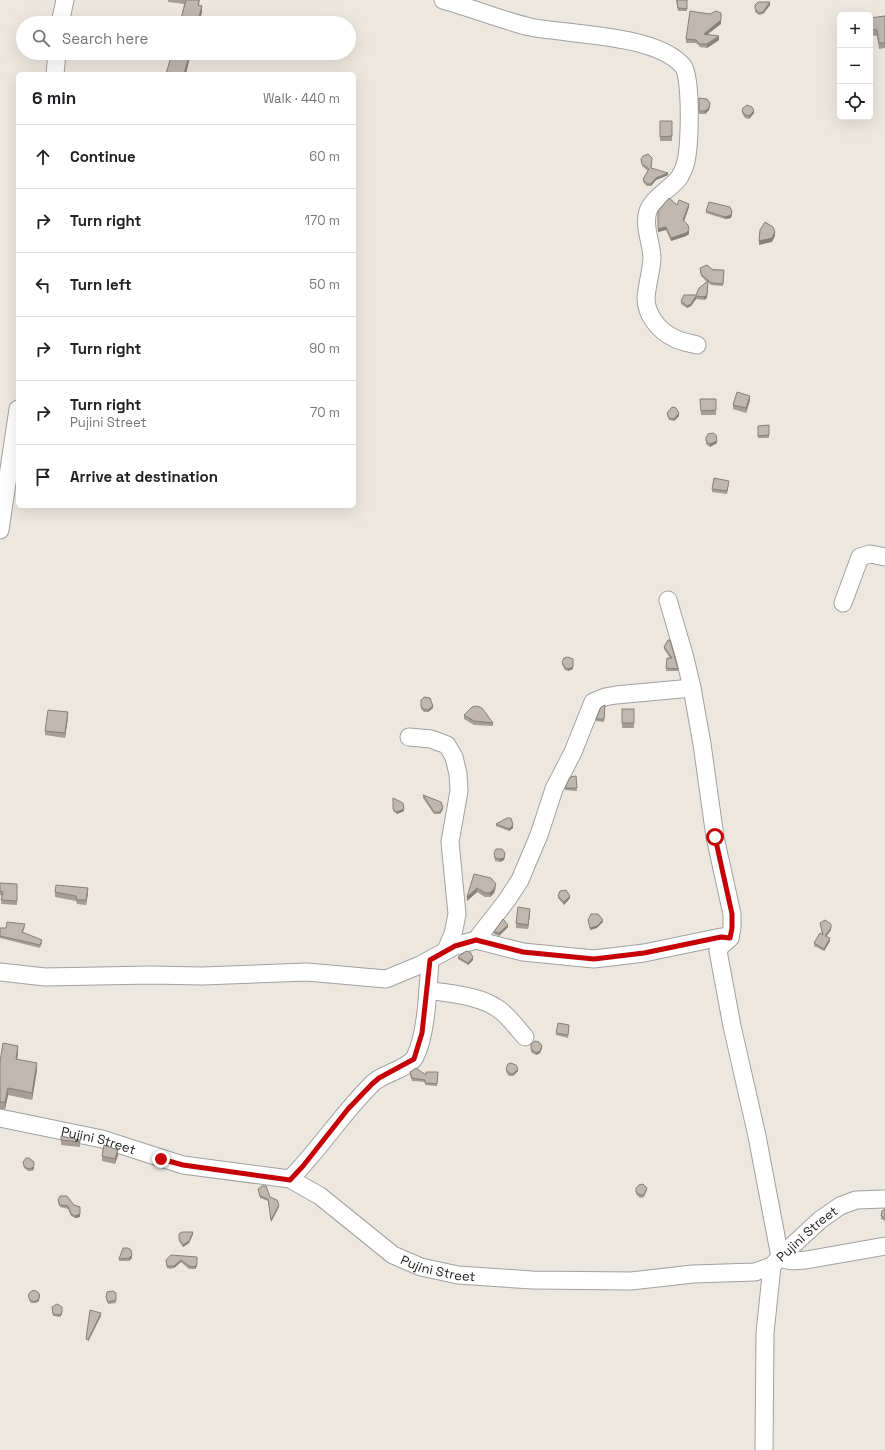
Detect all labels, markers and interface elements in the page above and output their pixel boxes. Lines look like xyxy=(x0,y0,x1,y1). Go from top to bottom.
map controls xyxy=(837,12,873,120)
button: + xyxy=(837,12,873,48)
search box xyxy=(16,16,356,60)
icon: search xyxy=(30,27,52,49)
text: Search here xyxy=(62,29,148,48)
button: − xyxy=(837,48,873,84)
button: locate xyxy=(837,84,873,120)
text: 6 min xyxy=(32,87,76,109)
text: Walk · 440 m xyxy=(263,90,340,107)
icon: ahead xyxy=(32,146,54,168)
text: Continue xyxy=(70,147,136,166)
text: 60 m xyxy=(309,148,340,165)
icon: right xyxy=(32,210,54,232)
text: Turn right xyxy=(70,211,141,230)
text: 170 m xyxy=(304,212,340,229)
icon: left xyxy=(32,274,54,296)
text: Turn left xyxy=(70,275,132,294)
text: 50 m xyxy=(309,276,340,293)
icon: right xyxy=(32,338,54,360)
text: Turn right xyxy=(70,339,141,358)
text: 90 m xyxy=(309,340,340,357)
text: Turn right xyxy=(70,395,141,414)
icon: right xyxy=(32,402,54,424)
text: 70 m xyxy=(310,404,340,421)
text: Pujini Street xyxy=(70,414,146,431)
icon: arrive xyxy=(32,466,54,488)
text: Arrive at destination xyxy=(70,467,218,486)
route start xyxy=(706,828,724,846)
street label: Pujini Street xyxy=(60,1122,138,1158)
route end xyxy=(152,1150,170,1168)
street label: Pujini Street xyxy=(772,1202,841,1265)
street label: Pujini Street xyxy=(398,1251,476,1285)

